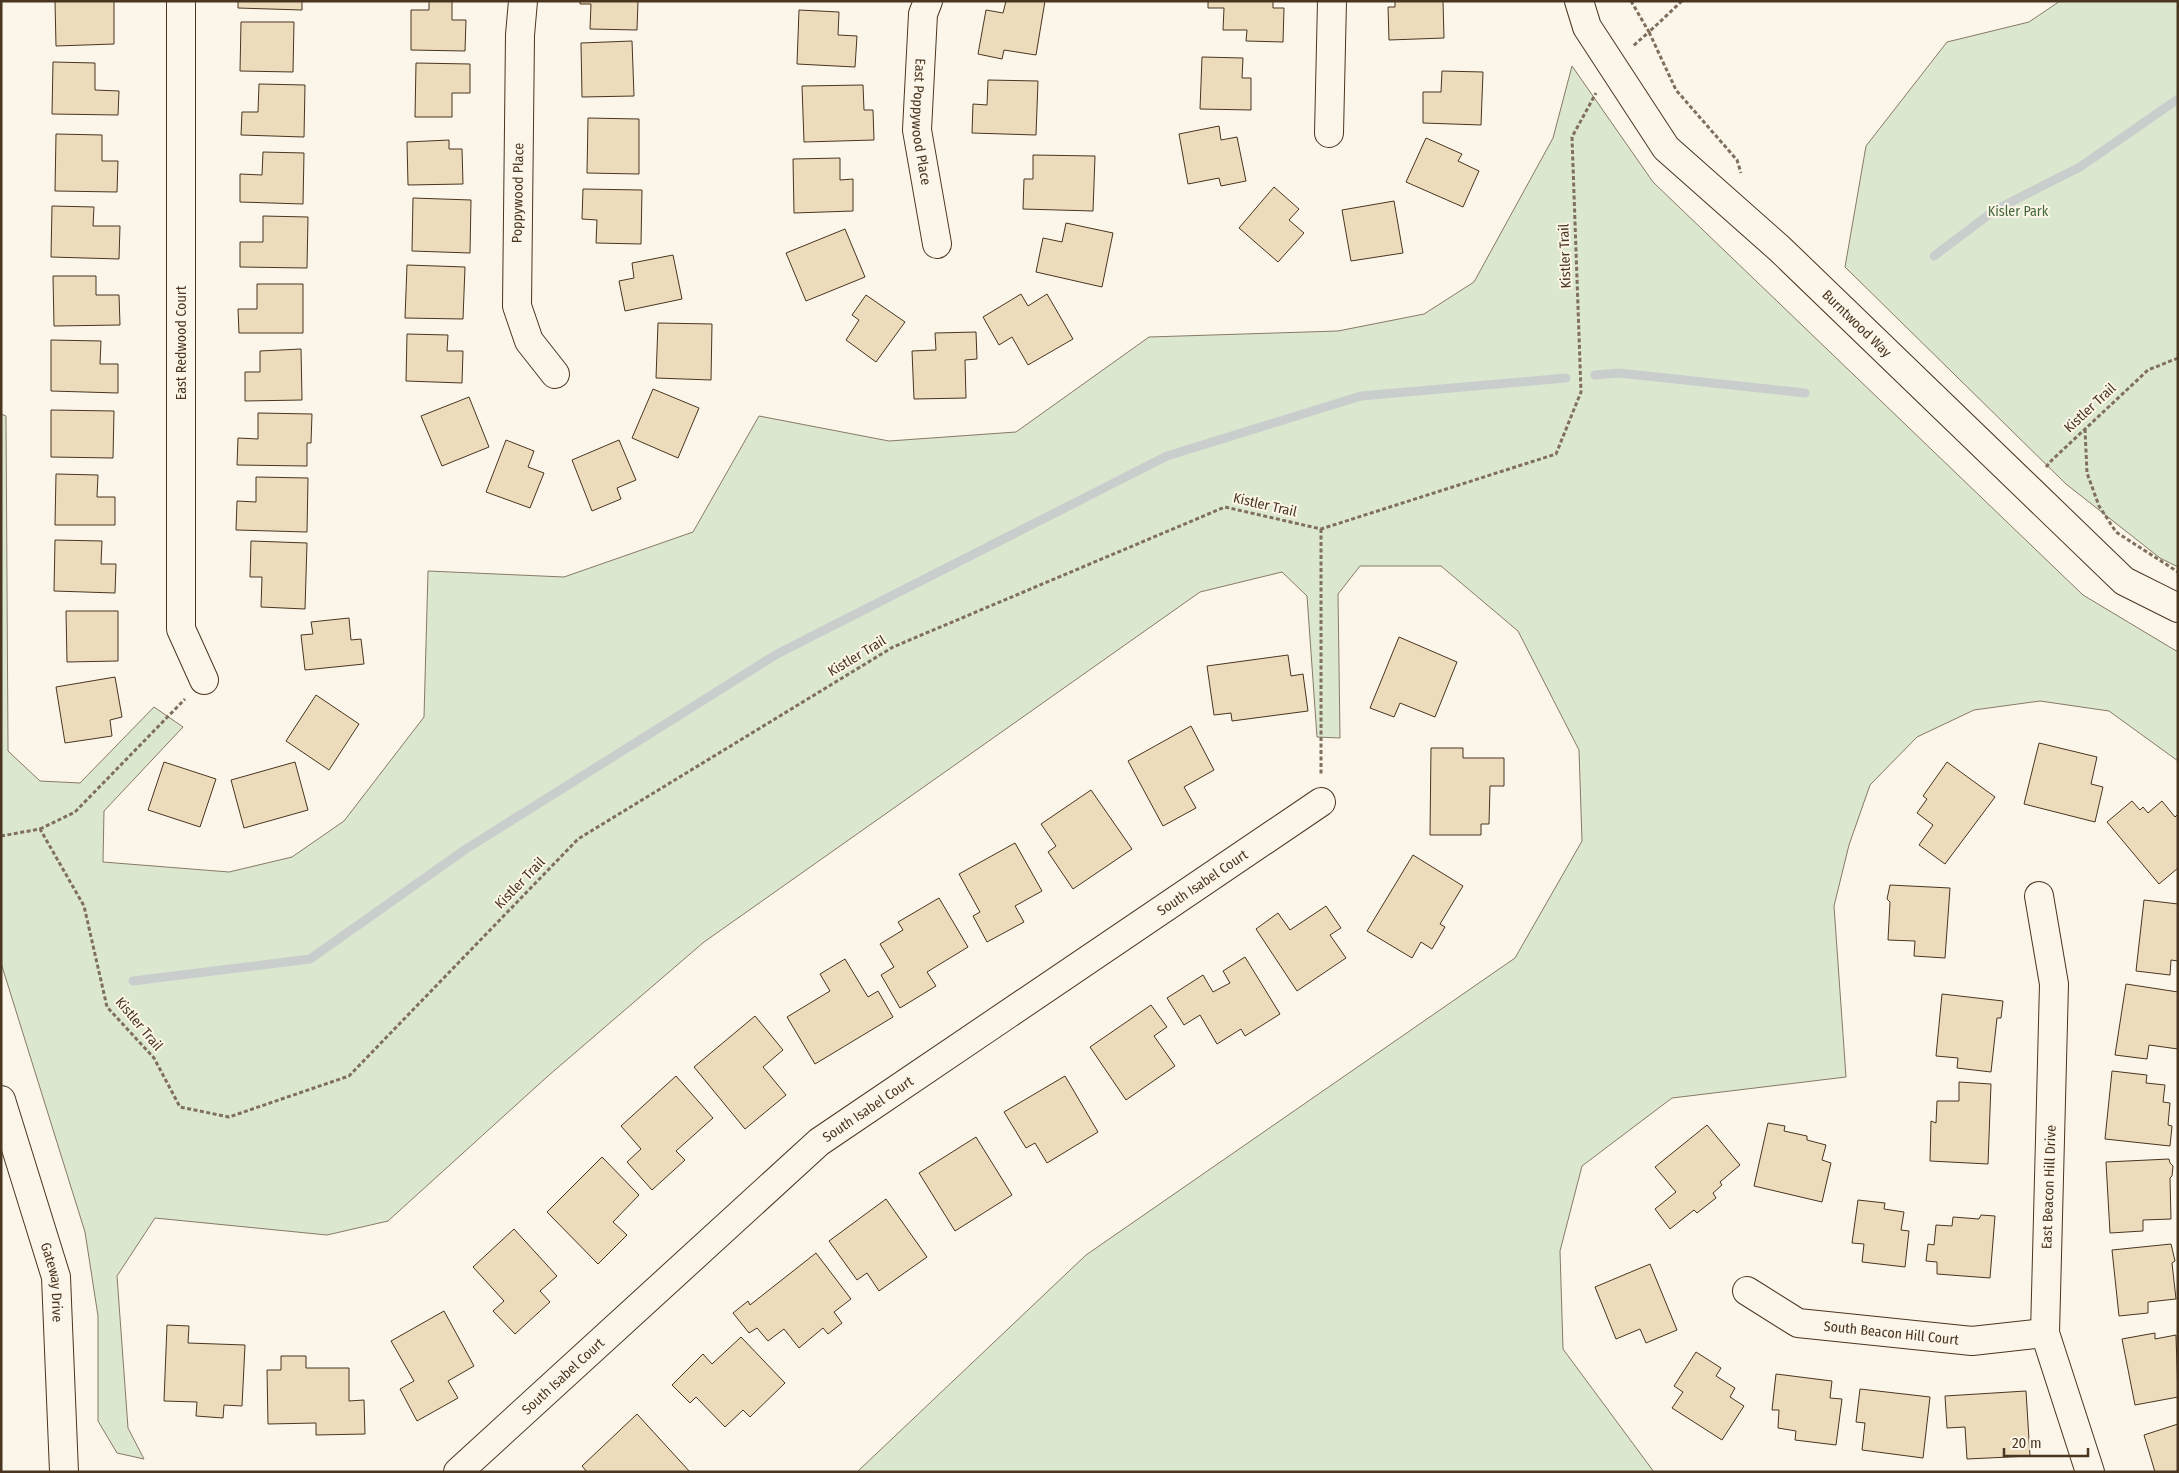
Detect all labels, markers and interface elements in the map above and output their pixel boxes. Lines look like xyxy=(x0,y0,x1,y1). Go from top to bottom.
street label: East Poppywood Place xyxy=(909,58,935,186)
street label: Poppywood Place xyxy=(509,143,527,243)
park label: Kisler Park xyxy=(1988,203,2049,220)
street label: Kistler Trail xyxy=(1555,223,1575,289)
street label: East Redwood Court xyxy=(173,285,190,400)
street label: Burntwood Way xyxy=(1819,286,1896,361)
street label: Kistler Trail xyxy=(2061,380,2120,436)
street label: Kistler Trail xyxy=(1232,489,1299,521)
street label: Kistler Trail xyxy=(825,632,889,680)
street label: South Isabel Court xyxy=(1154,845,1251,919)
street label: Kistler Trail xyxy=(491,854,549,912)
street label: Kistler Trail xyxy=(112,994,166,1054)
street label: South Isabel Court xyxy=(819,1072,917,1146)
street label: East Beacon Hill Drive xyxy=(2038,1124,2060,1249)
street label: Gateway Drive xyxy=(37,1240,66,1323)
street label: South Beacon Hill Court xyxy=(1823,1317,1960,1348)
street label: South Isabel Court xyxy=(518,1334,608,1418)
scale bar xyxy=(2004,1426,2088,1458)
text: 20 m xyxy=(2012,1434,2042,1452)

